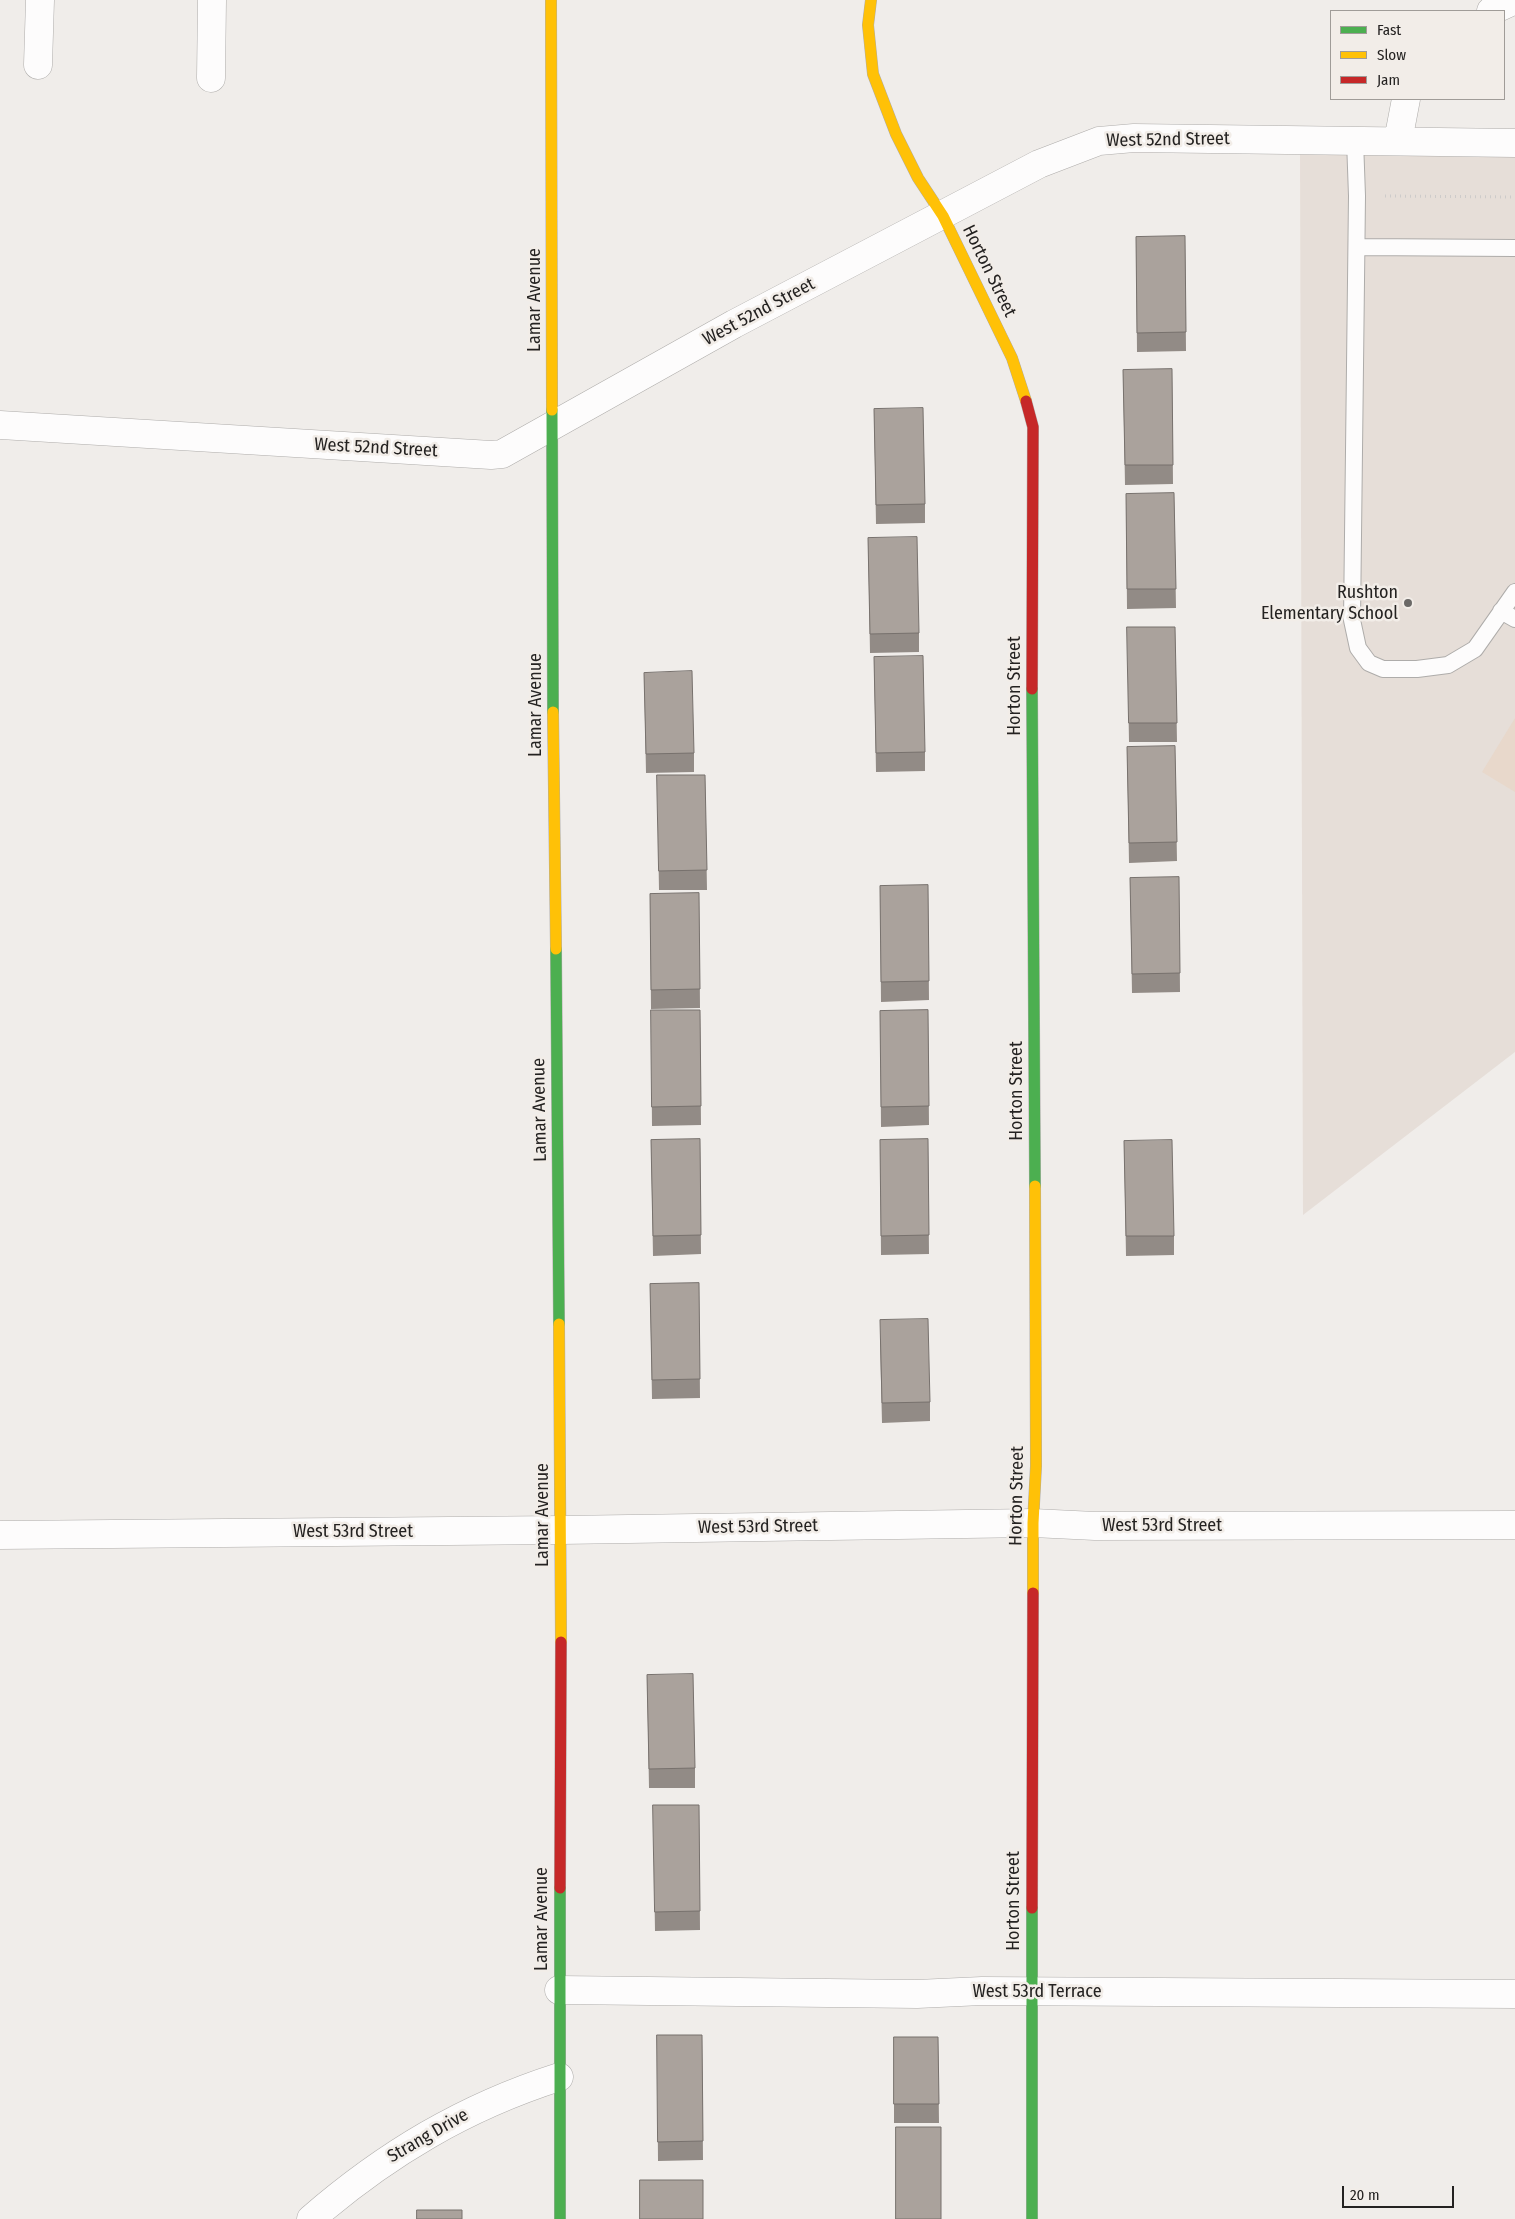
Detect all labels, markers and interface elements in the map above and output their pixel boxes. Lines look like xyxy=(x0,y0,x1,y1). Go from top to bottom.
legend xyxy=(1330,10,1505,100)
text: Fast xyxy=(1377,21,1401,39)
text: Slow xyxy=(1377,46,1406,64)
text: Jam xyxy=(1377,71,1400,89)
street label: West 52nd Street xyxy=(1106,128,1230,152)
street label: Horton Street xyxy=(957,221,1021,321)
street label: Lamar Avenue xyxy=(524,248,546,352)
street label: West 52nd Street xyxy=(699,273,819,351)
street label: West 52nd Street xyxy=(314,434,438,462)
place label: Rushton Elementary School xyxy=(1261,582,1398,624)
marker: Rushton Elementary School xyxy=(1402,597,1414,609)
street label: Horton Street xyxy=(1004,636,1026,736)
street label: Lamar Avenue xyxy=(525,653,547,757)
street label: Horton Street xyxy=(1006,1041,1028,1141)
street label: Lamar Avenue xyxy=(528,1058,552,1162)
street label: Horton Street xyxy=(1005,1446,1029,1546)
street label: Lamar Avenue xyxy=(532,1463,554,1567)
street label: West 53rd Street xyxy=(698,1515,818,1539)
street label: West 53rd Street xyxy=(1102,1515,1222,1537)
street label: West 53rd Street xyxy=(293,1521,413,1543)
street label: Horton Street xyxy=(1003,1851,1025,1951)
street label: Lamar Avenue xyxy=(531,1867,553,1971)
street label: West 53rd Terrace xyxy=(972,1981,1102,2003)
street label: Strang Drive xyxy=(384,2104,472,2168)
scale bar xyxy=(1345,2176,1458,2208)
text: 20 m xyxy=(1350,2186,1380,2204)

